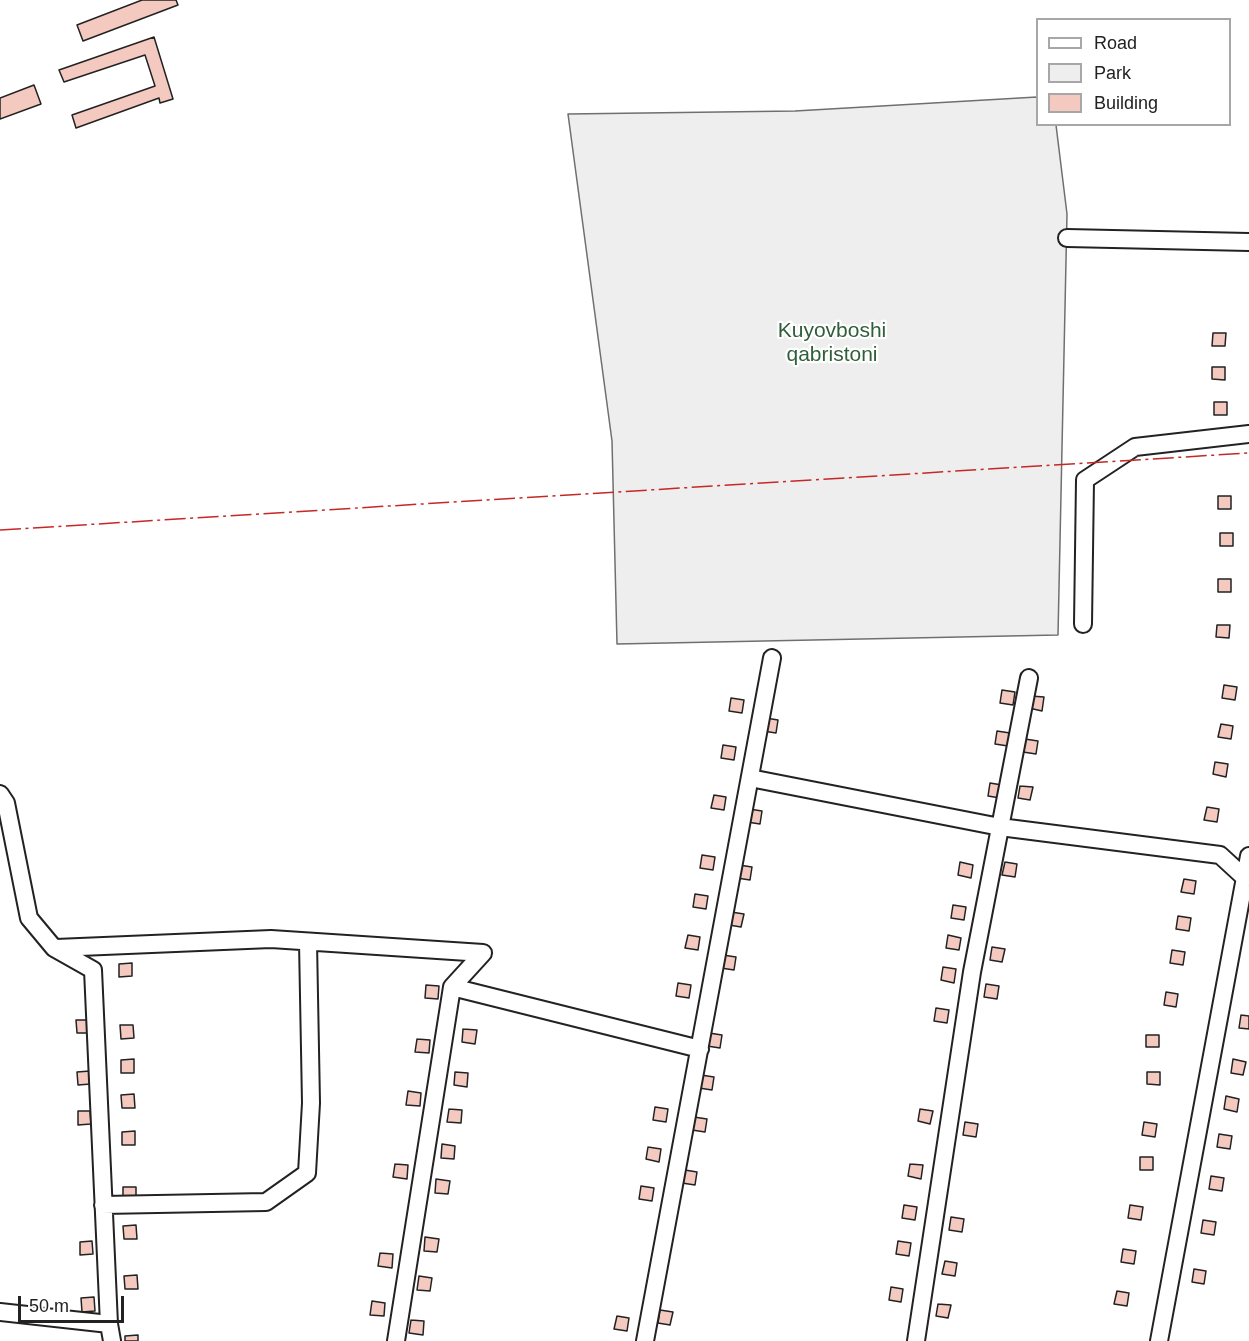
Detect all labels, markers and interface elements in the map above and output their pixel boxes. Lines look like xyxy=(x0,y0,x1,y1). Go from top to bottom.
legend xyxy=(1036,18,1231,126)
text: Road xyxy=(1094,33,1137,53)
text: Park xyxy=(1094,63,1131,83)
text: Building xyxy=(1094,93,1158,113)
park label: Kuyovboshi qabristoni xyxy=(778,318,886,368)
scale bar xyxy=(21,1284,128,1322)
text: 50 m xyxy=(29,1296,69,1316)

